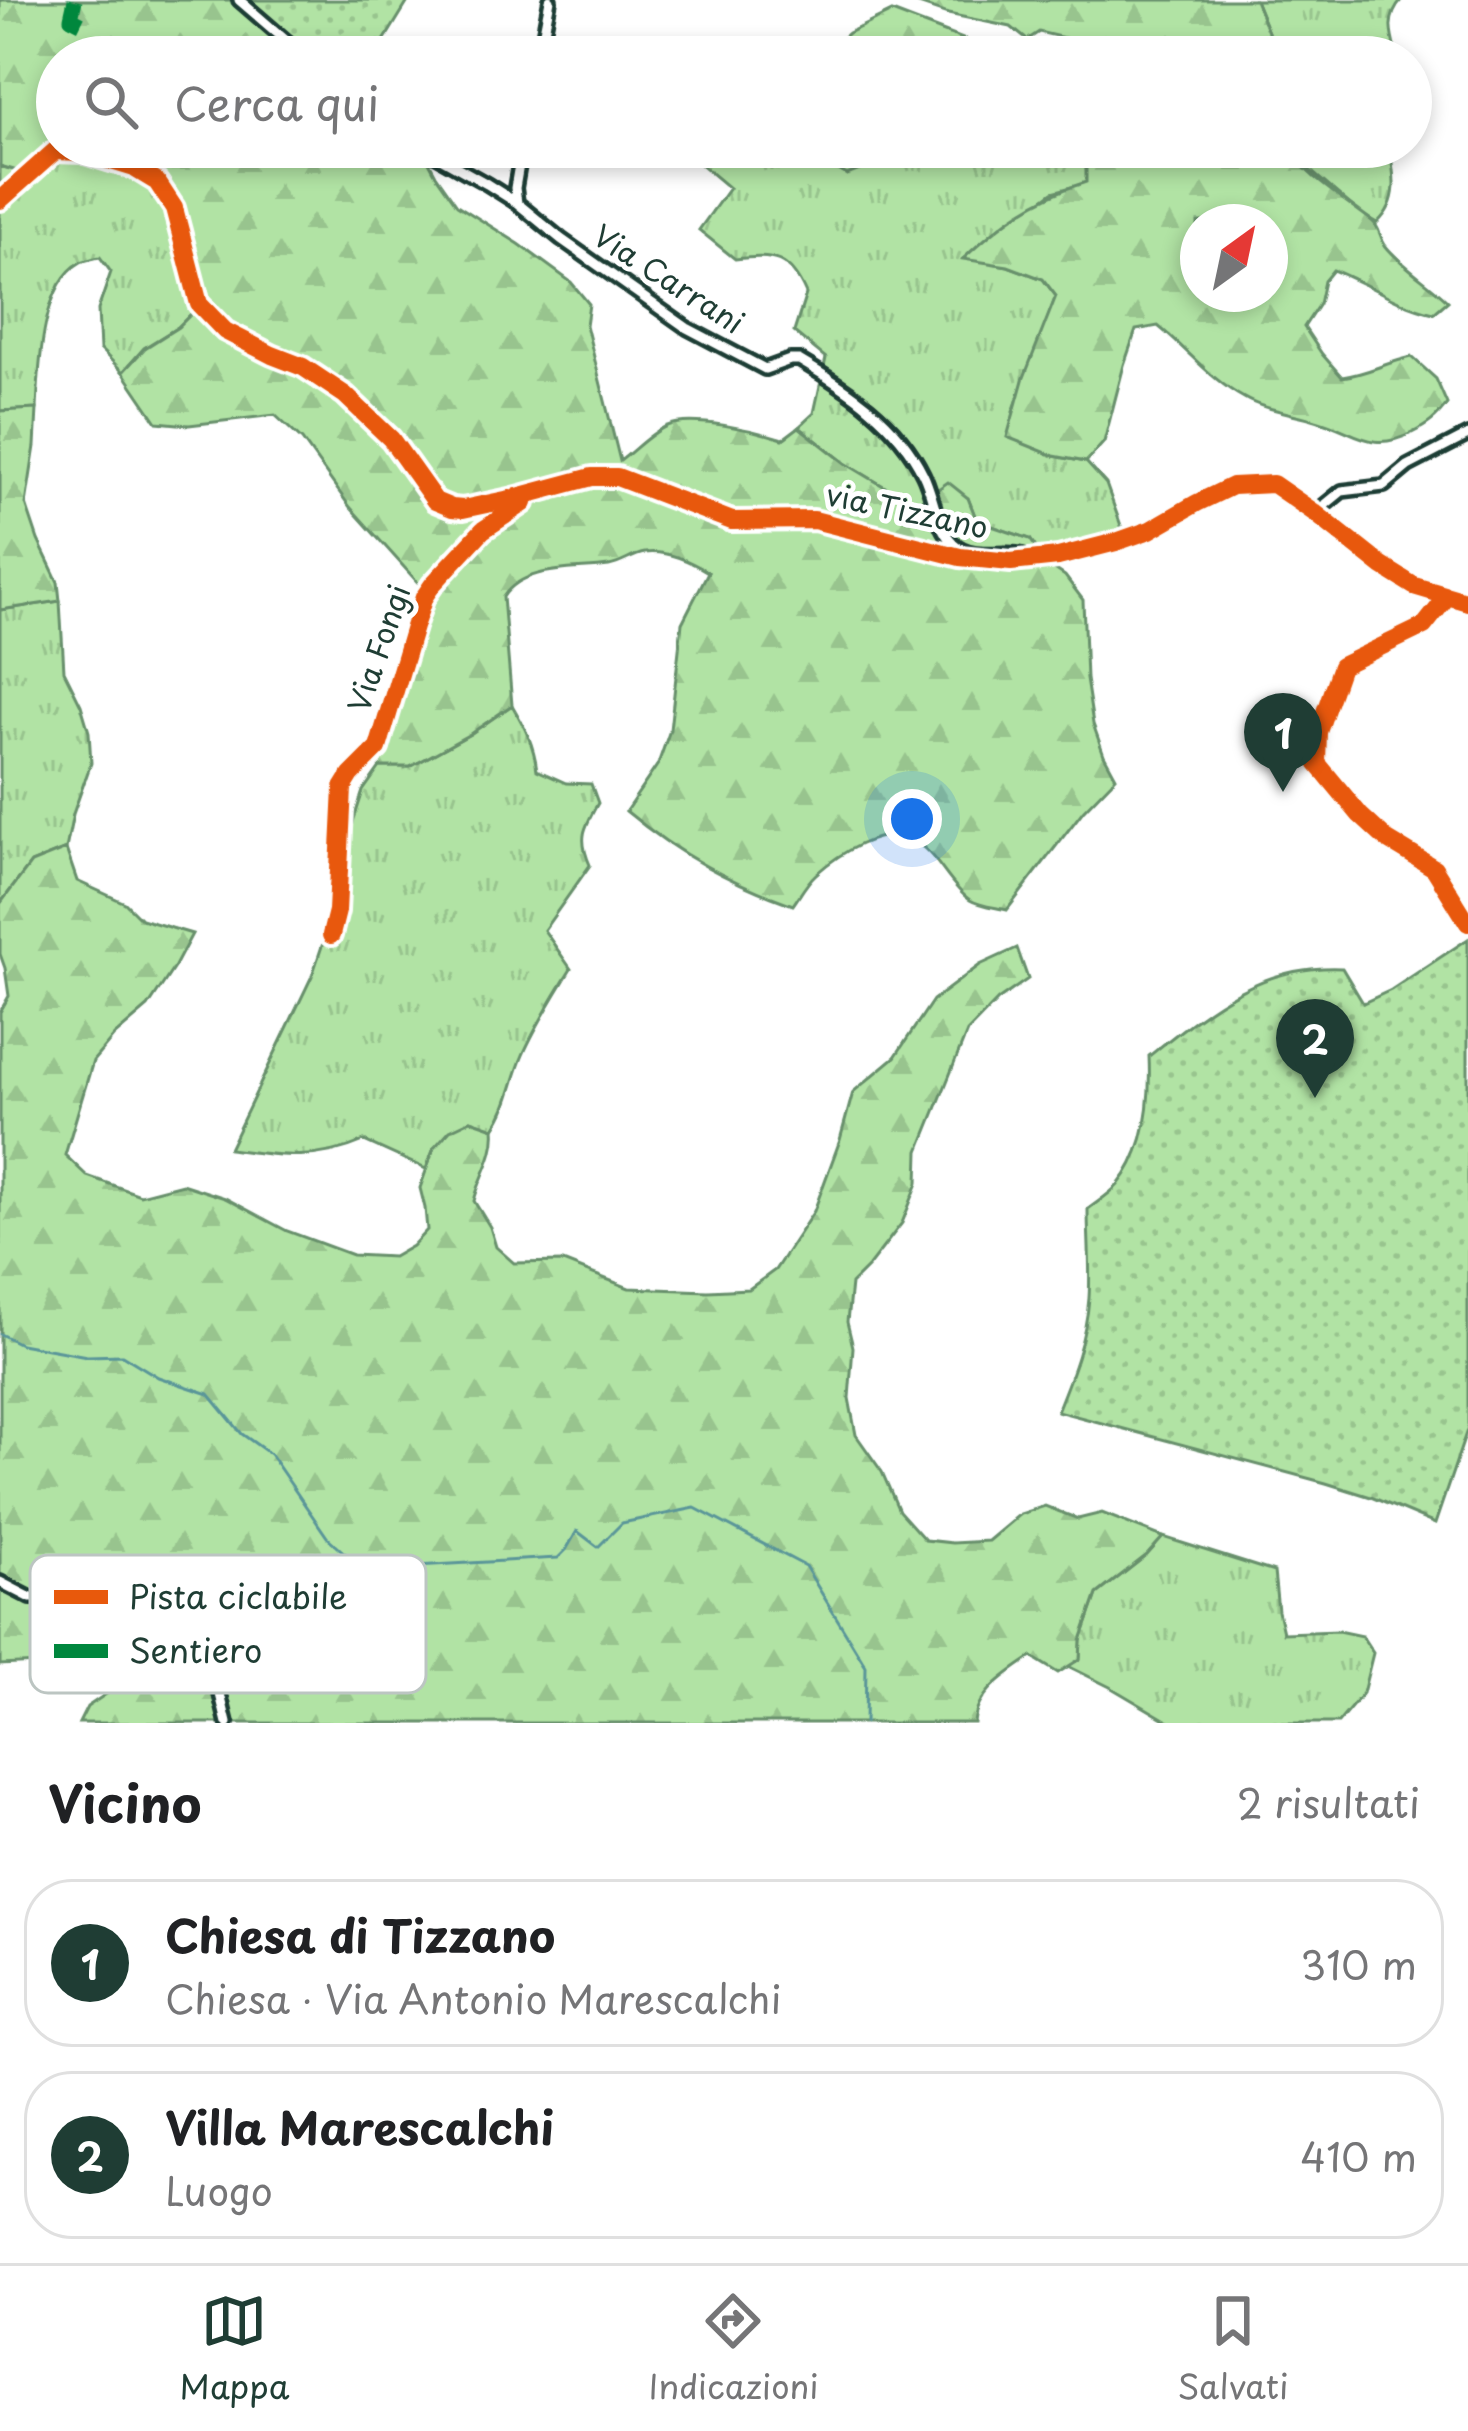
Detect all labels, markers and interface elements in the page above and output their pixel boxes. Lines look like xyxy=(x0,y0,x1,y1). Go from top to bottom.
search box xyxy=(36,36,1432,168)
text: Cerca qui xyxy=(174,68,379,136)
icon: search xyxy=(78,69,144,135)
north arrow xyxy=(1180,204,1288,312)
street label: Via Carrani xyxy=(585,212,754,344)
street label: via Tizzano xyxy=(822,470,993,549)
street label: Via Fongi xyxy=(335,578,420,718)
pin: 1 xyxy=(1244,693,1322,792)
your location xyxy=(882,789,942,849)
pin: 2 xyxy=(1276,999,1354,1098)
legend xyxy=(30,1555,426,1693)
text: Pista ciclabile xyxy=(129,1570,348,1620)
text: Sentiero xyxy=(129,1624,262,1674)
text: Vicino xyxy=(48,1763,201,1840)
text: 2 risultati xyxy=(1237,1772,1420,1831)
text: Chiesa di Tizzano xyxy=(165,1900,555,1968)
text: 1 xyxy=(81,1934,99,1993)
text: 310 m xyxy=(1300,1934,1417,1993)
text: Chiesa · Via Antonio Marescalchi xyxy=(165,1968,781,2027)
text: Villa Marescalchi xyxy=(165,2092,554,2160)
text: 2 xyxy=(76,2126,104,2185)
text: 410 m xyxy=(1300,2126,1417,2185)
text: Luogo xyxy=(165,2160,273,2219)
tab: Mappa xyxy=(180,2288,289,2410)
tab: Indicazioni xyxy=(648,2288,819,2410)
tab: Salvati xyxy=(1178,2288,1288,2410)

